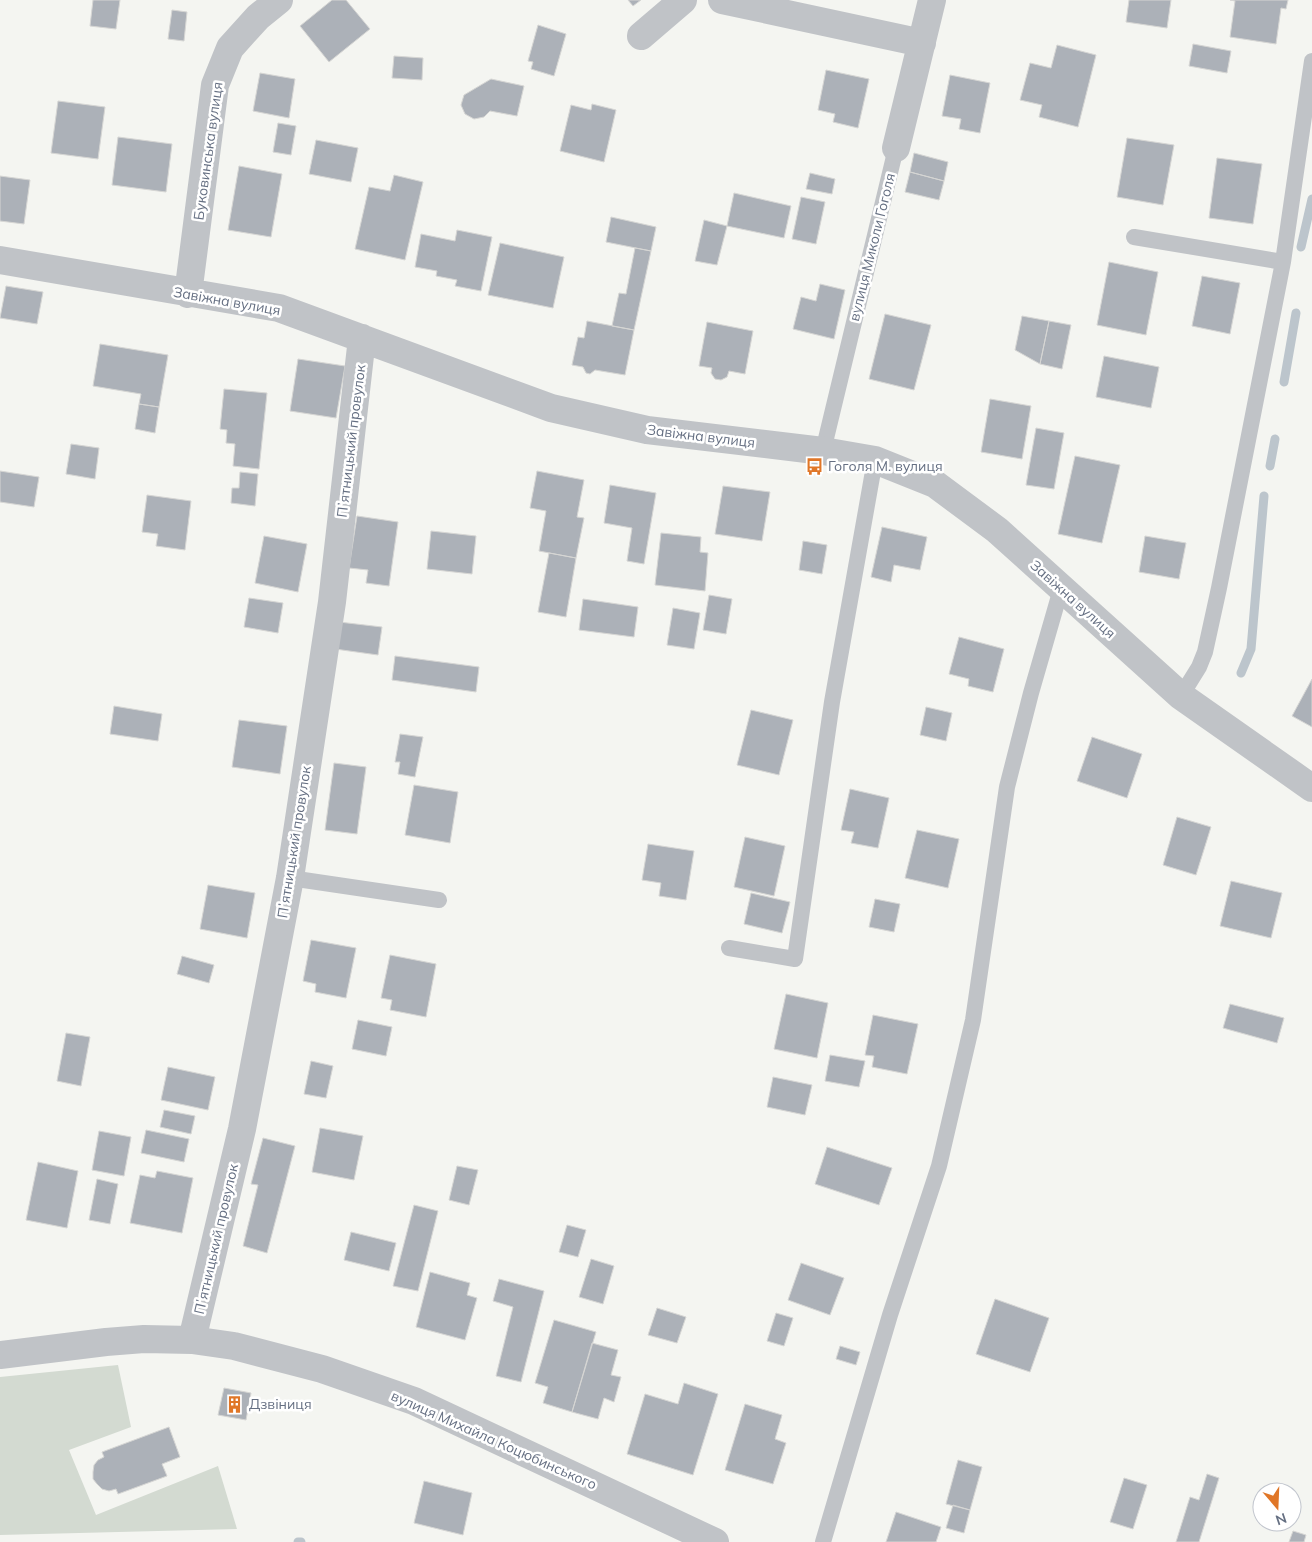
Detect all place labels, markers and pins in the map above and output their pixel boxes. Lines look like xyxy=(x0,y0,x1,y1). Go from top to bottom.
bus stop icon: Гоголя М. вулиця xyxy=(804,456,824,476)
place label: Гоголя М. вулиця xyxy=(828,457,943,475)
building icon: Дзвіниця xyxy=(225,1394,245,1414)
place label: Дзвіниця xyxy=(249,1395,312,1413)

